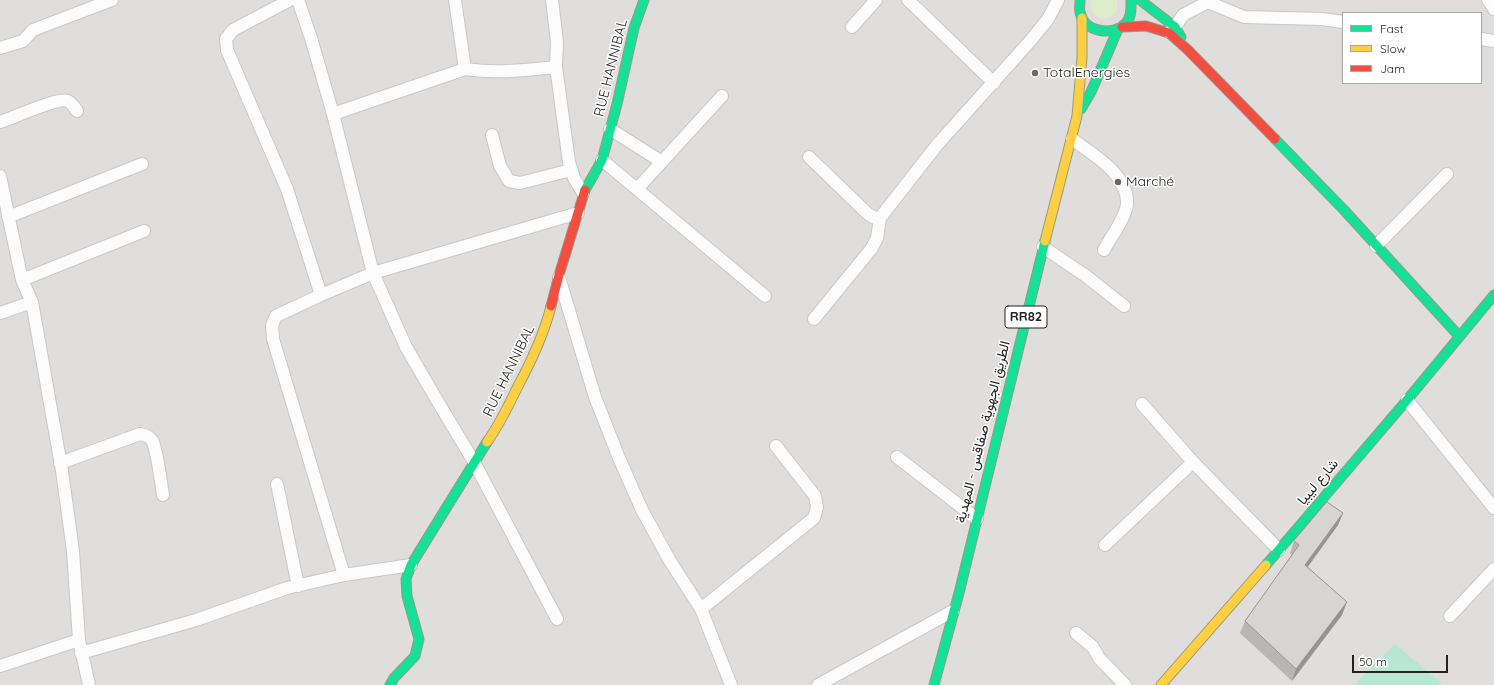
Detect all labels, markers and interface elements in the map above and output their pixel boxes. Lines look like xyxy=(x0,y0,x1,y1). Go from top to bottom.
legend xyxy=(1342,12,1482,84)
street label: RUE HANNIBAL xyxy=(591,18,631,118)
text: Fast xyxy=(1380,21,1404,36)
text: Slow xyxy=(1380,41,1406,56)
text: Jam xyxy=(1380,61,1405,76)
place label: TotalEnergies xyxy=(1043,65,1130,81)
marker: TotalEnergies xyxy=(1030,68,1040,78)
place label: Marché xyxy=(1126,174,1174,190)
marker: Marché xyxy=(1113,177,1123,187)
road number: RR82 xyxy=(1005,306,1047,328)
street label: RUE HANNIBAL xyxy=(480,323,538,419)
street label: الطريق الجهوية صفاقس - المهدية xyxy=(952,339,1014,525)
street label: شارع ليبيا xyxy=(1294,456,1342,508)
scale bar xyxy=(1354,647,1450,673)
text: 50 m xyxy=(1359,654,1387,669)

